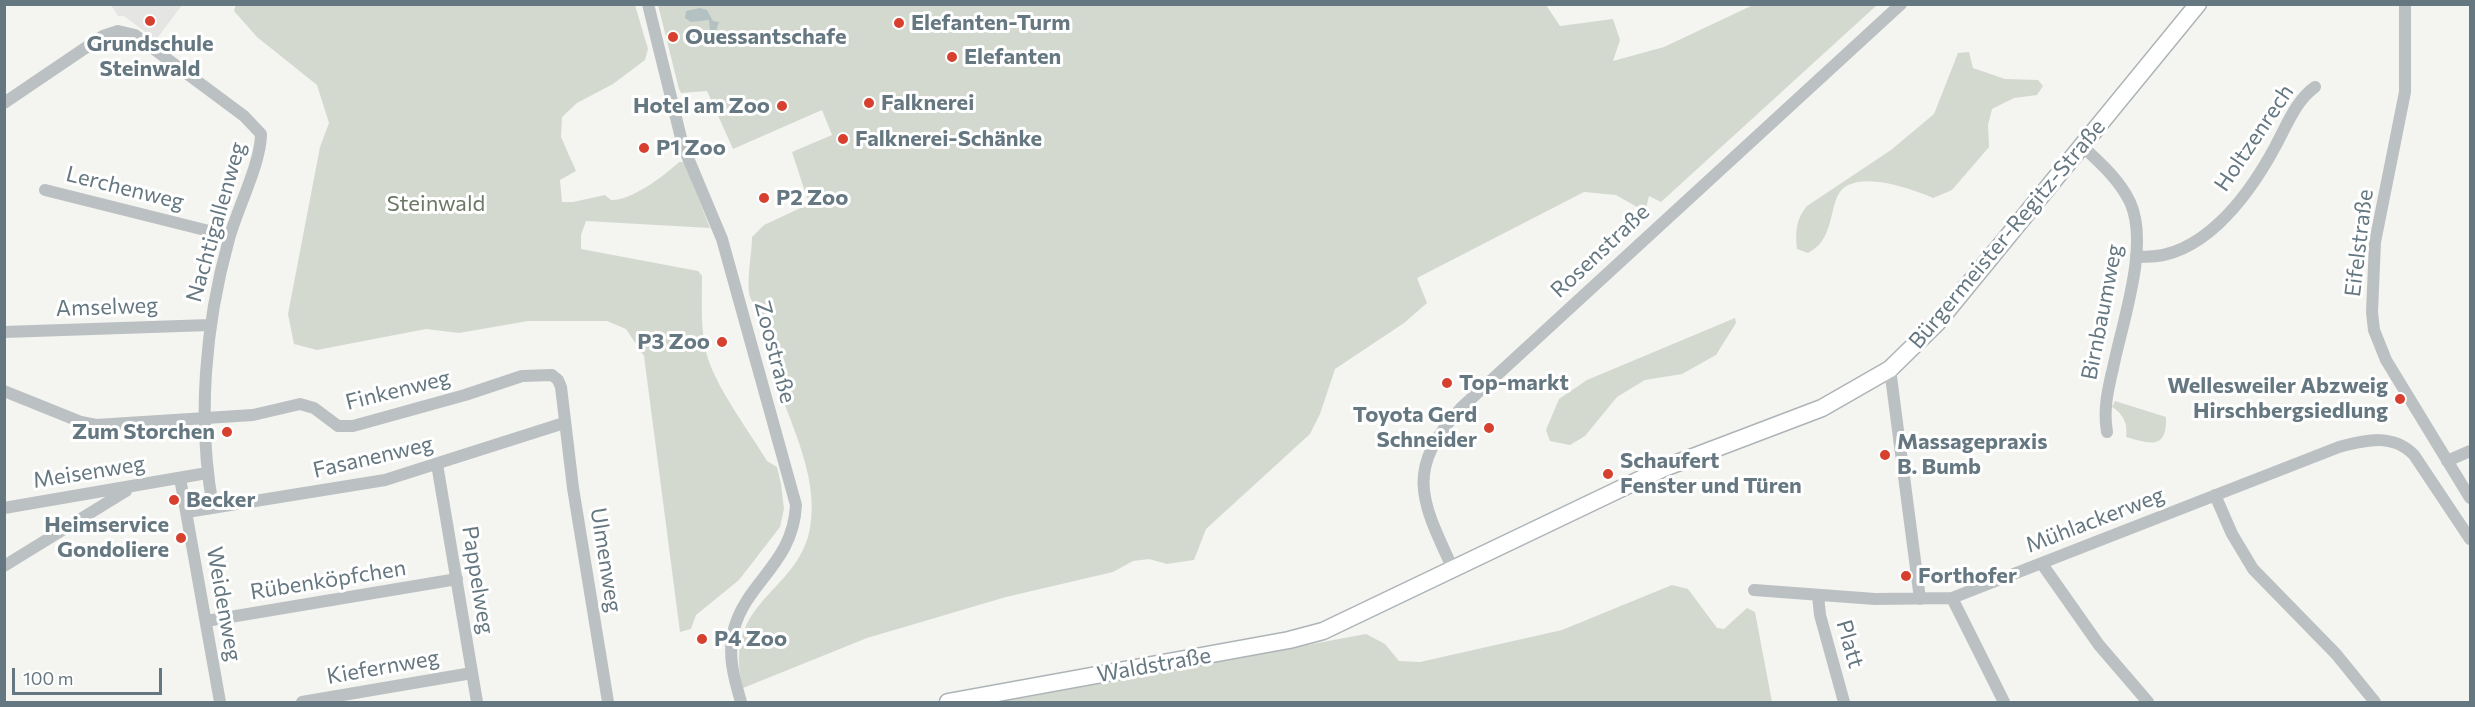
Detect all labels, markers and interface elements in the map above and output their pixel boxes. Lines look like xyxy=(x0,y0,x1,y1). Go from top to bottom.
place label: Elefanten-Turm xyxy=(911,10,1070,36)
marker: Grundschule Steinwald xyxy=(143,14,157,28)
marker: Elefanten-Turm xyxy=(892,16,906,30)
place label: Ouessantschafe xyxy=(685,24,847,50)
marker: Ouessantschafe xyxy=(666,30,680,44)
place label: Grundschule Steinwald xyxy=(86,31,214,82)
place label: Elefanten xyxy=(964,44,1061,70)
marker: Elefanten xyxy=(945,50,959,64)
street label: Holtzenrech xyxy=(2209,80,2299,196)
place label: Falknerei xyxy=(881,90,974,116)
place label: Hotel am Zoo xyxy=(633,93,770,119)
marker: Falknerei xyxy=(862,96,876,110)
marker: Hotel am Zoo xyxy=(775,99,789,113)
street label: Bürgermeister-Regitz-Straße xyxy=(1903,114,2111,354)
place label: Falknerei-Schänke xyxy=(855,126,1042,152)
marker: Falknerei-Schänke xyxy=(836,132,850,146)
place label: P1 Zoo xyxy=(656,135,726,161)
street label: Nachtigallenweg xyxy=(181,139,251,305)
marker: P1 Zoo xyxy=(637,141,651,155)
street label: Lerchenweg xyxy=(63,161,187,215)
place label: P2 Zoo xyxy=(776,185,848,211)
street label: Eifelstraße xyxy=(2339,188,2379,298)
park label: Steinwald xyxy=(387,191,485,217)
marker: P2 Zoo xyxy=(757,191,771,205)
street label: Rosenstraße xyxy=(1545,199,1655,303)
street label: Birnbaumweg xyxy=(2076,242,2128,382)
street label: Amselweg xyxy=(55,292,159,322)
street label: Zoostraße xyxy=(749,298,801,406)
place label: P3 Zoo xyxy=(637,329,710,355)
marker: P3 Zoo xyxy=(715,335,729,349)
street label: Finkenweg xyxy=(343,364,453,416)
place label: Top-markt xyxy=(1459,370,1569,396)
place label: Wellesweiler Abzweig Hirschbergsiedlung xyxy=(2167,373,2388,424)
marker: Top-markt xyxy=(1440,376,1454,390)
marker: Wellesweiler Abzweig Hirschbergsiedlung xyxy=(2393,392,2407,406)
place label: Toyota Gerd Schneider xyxy=(1353,402,1477,454)
place label: Zum Storchen xyxy=(72,419,215,445)
marker: Toyota Gerd Schneider xyxy=(1482,421,1496,435)
marker: Zum Storchen xyxy=(220,425,234,439)
place label: Massagepraxis B. Bumb xyxy=(1897,429,2047,481)
street label: Fasanenweg xyxy=(310,430,436,484)
place label: Schaufert Fenster und Türen xyxy=(1620,448,1802,500)
marker: Massagepraxis B. Bumb xyxy=(1878,448,1892,462)
street label: Meisenweg xyxy=(31,450,147,494)
marker: Schaufert Fenster und Türen xyxy=(1601,467,1615,481)
street label: Mühlackerweg xyxy=(2022,481,2168,559)
place label: Becker xyxy=(186,487,256,513)
marker: Becker xyxy=(167,493,181,507)
street label: Ulmenweg xyxy=(585,506,627,614)
place label: Heimservice Gondoliere xyxy=(44,512,169,564)
street label: Pappelweg xyxy=(456,524,500,636)
marker: Heimservice Gondoliere xyxy=(174,531,188,545)
street label: Weidenweg xyxy=(201,545,247,663)
street label: Rübenköpfchen xyxy=(248,555,408,605)
place label: Forthofer xyxy=(1918,563,2017,589)
marker: Forthofer xyxy=(1899,569,1913,583)
street label: Platt xyxy=(1831,617,1869,671)
place label: P4 Zoo xyxy=(714,626,787,652)
marker: P4 Zoo xyxy=(695,632,709,646)
street label: Waldstraße xyxy=(1095,642,1213,688)
street label: Kiefernweg xyxy=(325,644,441,690)
scale bar xyxy=(15,656,165,694)
text: 100 m xyxy=(23,667,73,689)

